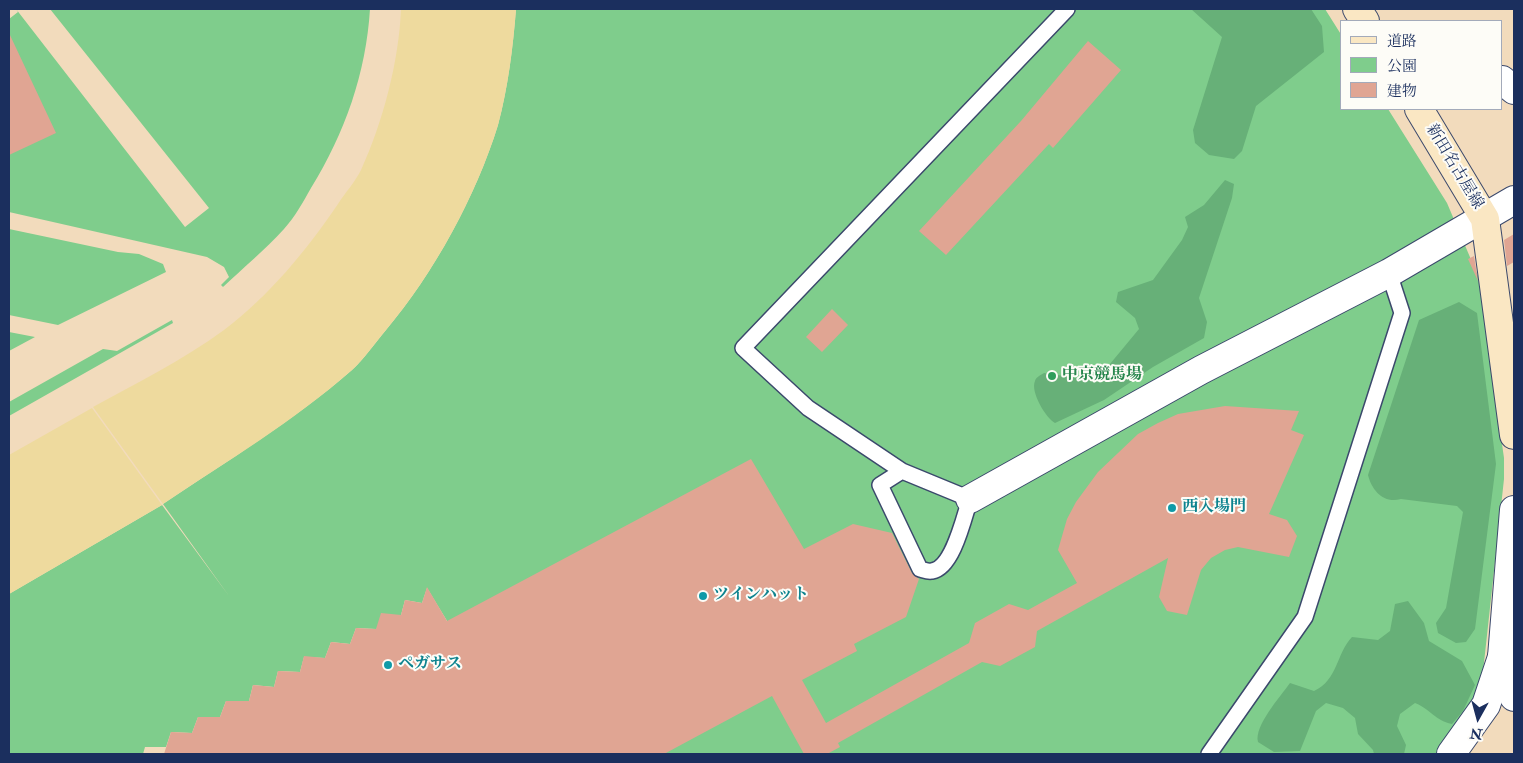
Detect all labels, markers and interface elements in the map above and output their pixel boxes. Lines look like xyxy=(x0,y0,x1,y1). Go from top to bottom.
legend xyxy=(1340,20,1503,110)
text: 道路 xyxy=(1387,32,1417,51)
text: 公園 xyxy=(1387,57,1417,76)
text: 建物 xyxy=(1387,82,1417,101)
street label: 新田名古屋線 xyxy=(1421,121,1487,213)
place label: 中京競馬場 xyxy=(1062,366,1142,386)
marker: 中京競馬場 xyxy=(1046,370,1058,382)
place label: 西入場門 xyxy=(1182,498,1246,518)
marker: 西入場門 xyxy=(1166,502,1178,514)
place label: ツインハット xyxy=(713,586,809,606)
marker: ツインハット xyxy=(697,590,709,602)
place label: ペガサス xyxy=(398,655,462,675)
marker: ペガサス xyxy=(382,659,394,671)
north arrow xyxy=(1453,693,1503,743)
text: N xyxy=(1469,724,1483,743)

